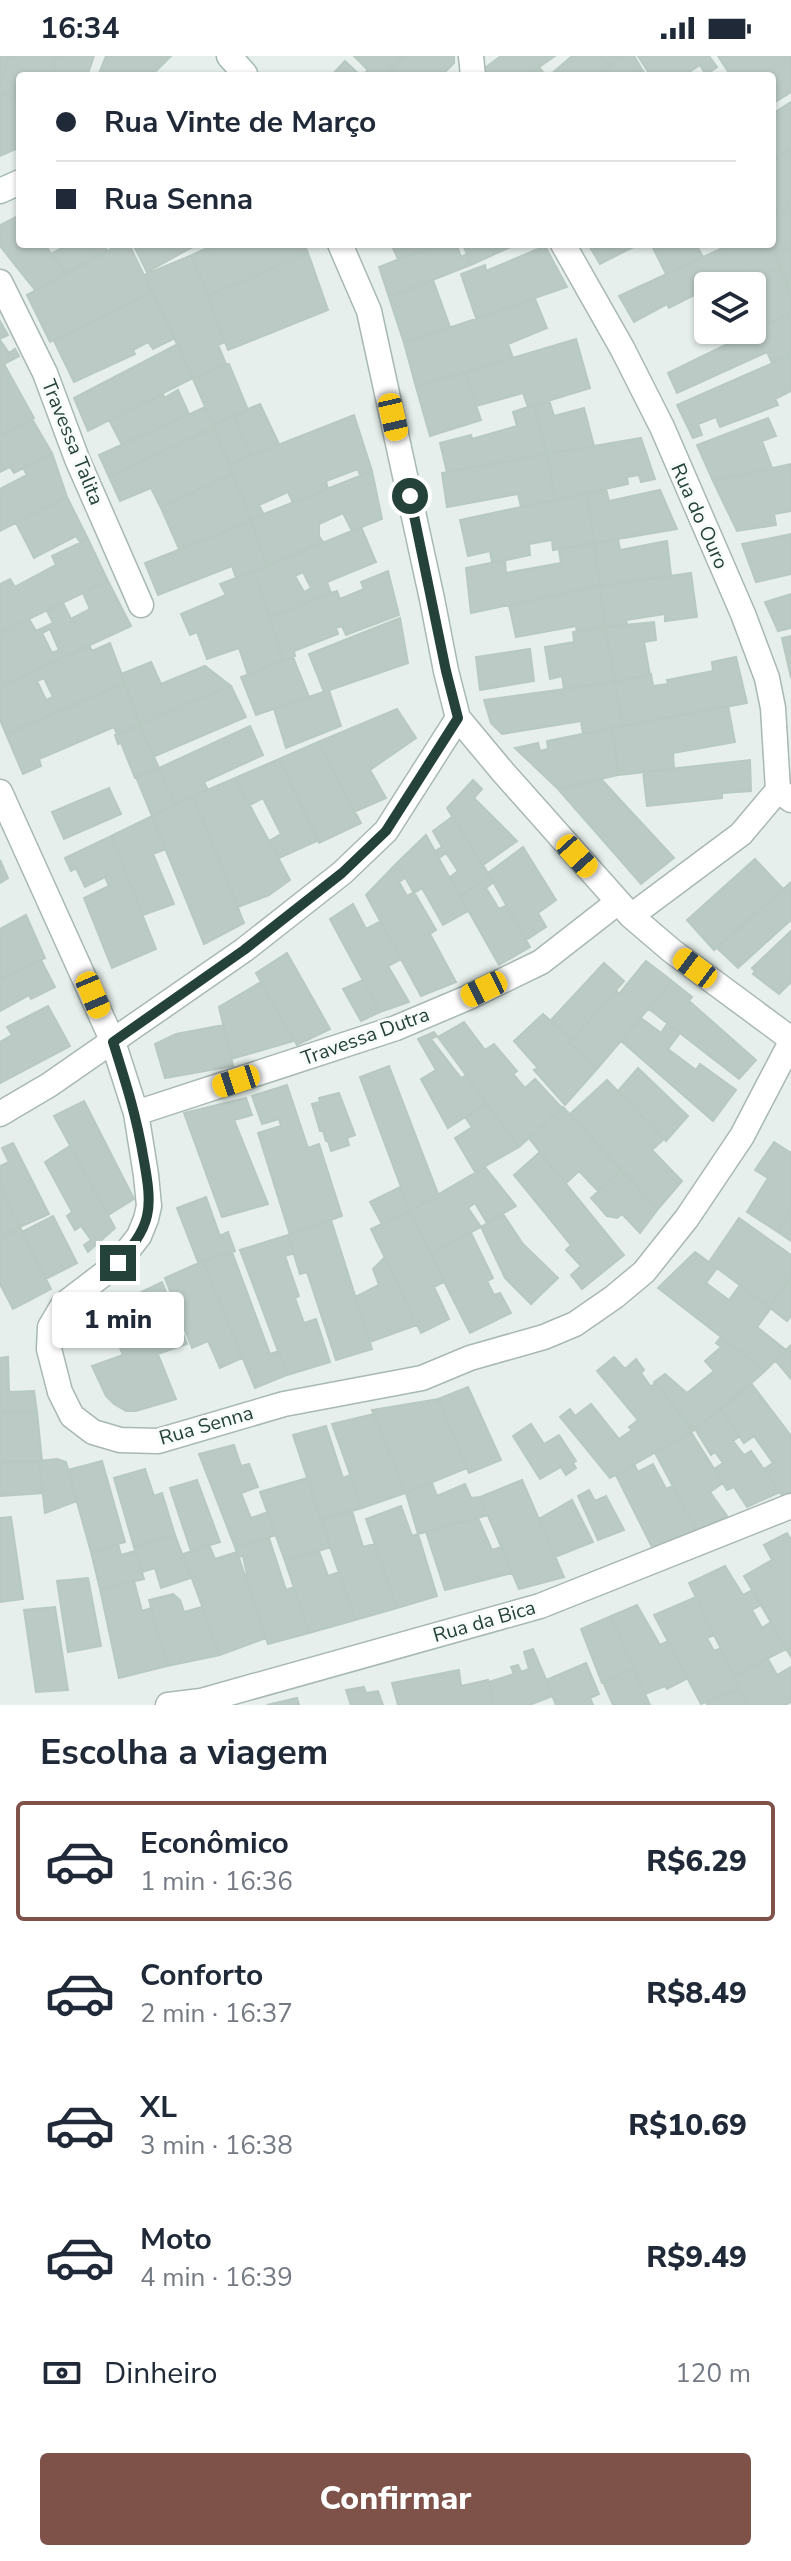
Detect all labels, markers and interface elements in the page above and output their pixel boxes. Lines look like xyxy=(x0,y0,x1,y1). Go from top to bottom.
text: 16:34 xyxy=(40,8,119,49)
text: Rua Vinte de Março xyxy=(104,102,376,143)
text: Rua Senna xyxy=(104,179,253,220)
map controls xyxy=(694,272,766,344)
button: layers xyxy=(694,272,766,344)
street label: Travessa Talita xyxy=(35,375,110,509)
car xyxy=(376,391,410,443)
street label: Rua do Ouro xyxy=(664,459,735,573)
route start xyxy=(392,478,428,514)
car xyxy=(552,830,602,882)
car xyxy=(669,944,721,992)
car xyxy=(73,968,113,1022)
car xyxy=(457,968,511,1010)
street label: Travessa Dutra xyxy=(297,1001,433,1072)
car xyxy=(209,1062,263,1100)
route end xyxy=(100,1245,136,1281)
callout: 1 min xyxy=(52,1291,184,1347)
text: 1 min xyxy=(84,1302,152,1337)
street label: Rua Senna xyxy=(156,1399,256,1452)
street label: Rua da Bica xyxy=(430,1594,539,1649)
text: Escolha a viagem xyxy=(40,1728,328,1777)
text: Econômico xyxy=(140,1823,289,1864)
icon: car xyxy=(44,1825,116,1897)
text: R$6.29 xyxy=(646,1841,747,1882)
text: 1 min · 16:36 xyxy=(140,1864,293,1899)
text: Conforto xyxy=(140,1955,263,1996)
icon: car xyxy=(44,1957,116,2029)
text: R$8.49 xyxy=(646,1973,747,2014)
text: 2 min · 16:37 xyxy=(140,1996,293,2031)
text: XL xyxy=(140,2087,177,2128)
icon: car xyxy=(44,2089,116,2161)
text: R$10.69 xyxy=(628,2105,747,2146)
text: 3 min · 16:38 xyxy=(140,2128,293,2163)
text: Moto xyxy=(140,2219,212,2260)
icon: car xyxy=(44,2221,116,2293)
text: R$9.49 xyxy=(646,2237,747,2278)
text: 4 min · 16:39 xyxy=(140,2260,293,2295)
icon: cash xyxy=(40,2351,84,2395)
text: Dinheiro xyxy=(104,2353,217,2394)
text: 120 m xyxy=(675,2356,751,2391)
button: Confirmar xyxy=(40,2453,751,2545)

